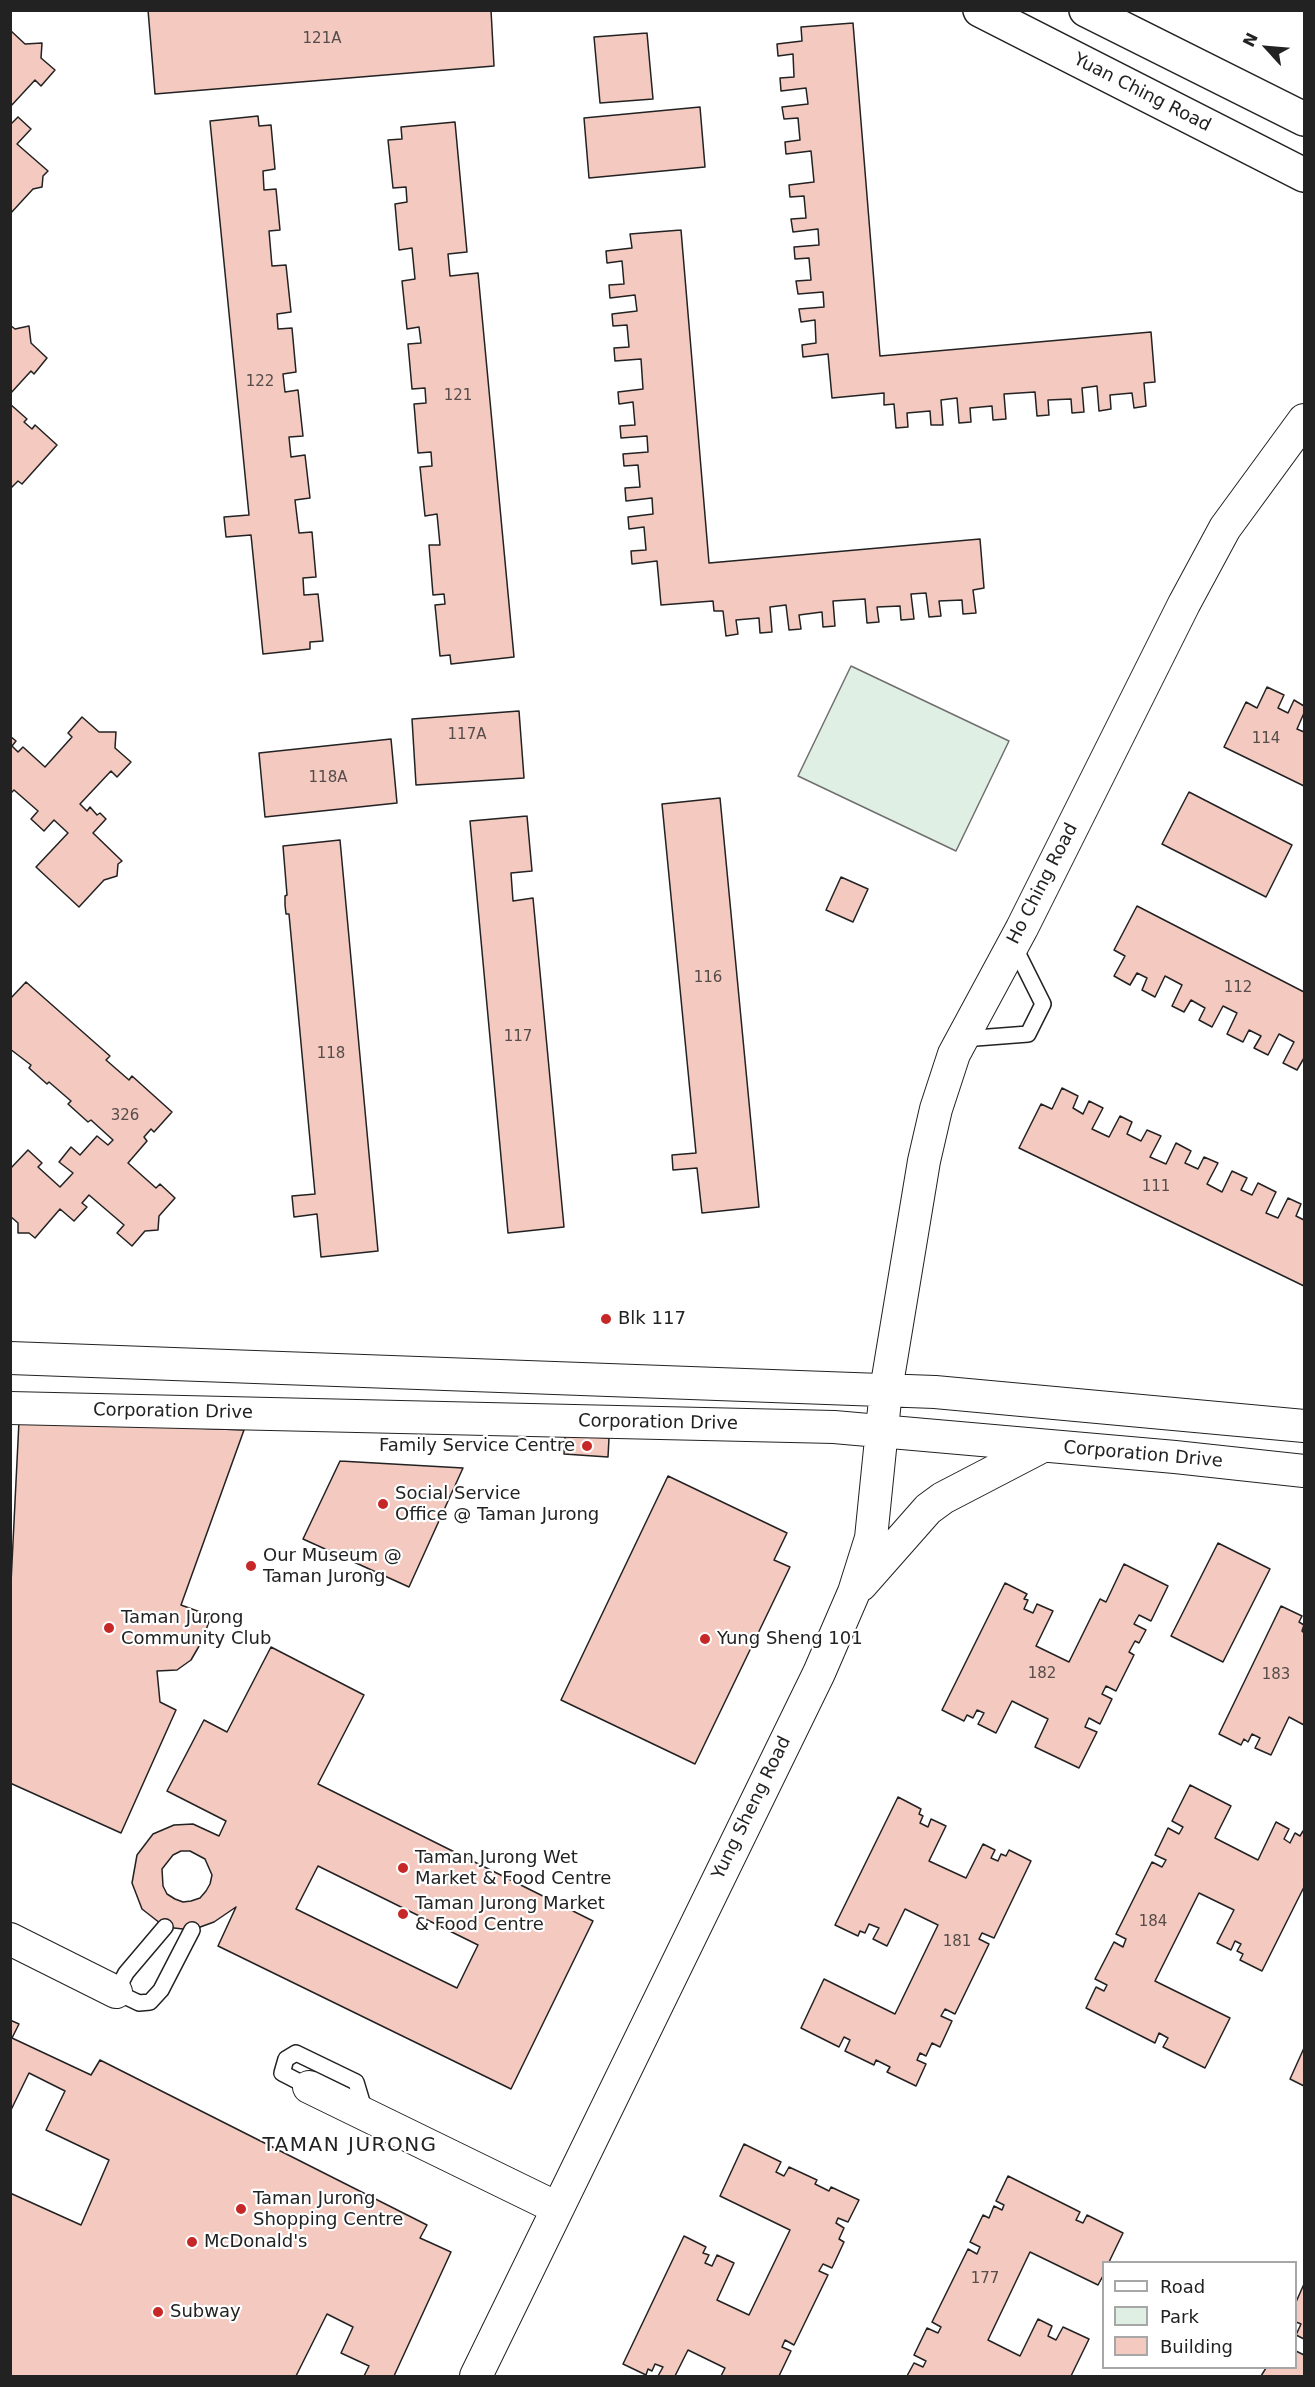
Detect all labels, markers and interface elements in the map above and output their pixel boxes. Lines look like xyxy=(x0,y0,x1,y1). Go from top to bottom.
north arrow xyxy=(1237,18,1297,78)
house number: 121A xyxy=(303,30,341,48)
text: N xyxy=(1239,30,1262,50)
street label: Yuan Ching Road xyxy=(1070,49,1214,137)
house number: 122 xyxy=(246,373,274,391)
house number: 121 xyxy=(444,387,472,405)
house number: 117A xyxy=(448,726,486,744)
house number: 114 xyxy=(1252,730,1280,748)
house number: 118A xyxy=(309,769,347,787)
street label: Ho Ching Road xyxy=(1003,820,1083,948)
house number: 116 xyxy=(694,969,722,987)
house number: 112 xyxy=(1224,979,1252,997)
house number: 117 xyxy=(504,1028,532,1046)
house number: 118 xyxy=(317,1045,345,1063)
house number: 326 xyxy=(111,1107,139,1125)
house number: 111 xyxy=(1142,1178,1170,1196)
place label: Blk 117 xyxy=(618,1308,686,1330)
marker: Blk 117 xyxy=(599,1312,613,1326)
street label: Corporation Drive xyxy=(93,1400,253,1424)
street label: Corporation Drive xyxy=(578,1411,738,1435)
place label: Family Service Centre xyxy=(379,1435,575,1457)
street label: Corporation Drive xyxy=(1062,1437,1224,1473)
marker: Family Service Centre xyxy=(580,1439,594,1453)
place label: Social Service Office @ Taman Jurong xyxy=(395,1483,599,1526)
marker: Social Service Office @ Taman Jurong xyxy=(376,1497,390,1511)
place label: Our Museum @ Taman Jurong xyxy=(263,1545,402,1588)
marker: Our Museum @ Taman Jurong xyxy=(244,1559,258,1573)
place label: Taman Jurong Community Club xyxy=(121,1607,271,1650)
marker: Taman Jurong Community Club xyxy=(102,1621,116,1635)
place label: Yung Sheng 101 xyxy=(717,1628,863,1650)
marker: Yung Sheng 101 xyxy=(698,1632,712,1646)
house number: 182 xyxy=(1028,1665,1056,1683)
house number: 183 xyxy=(1262,1666,1290,1684)
street label: Yung Sheng Road xyxy=(708,1733,796,1883)
place label: Taman Jurong Wet Market & Food Centre xyxy=(415,1847,611,1890)
marker: Taman Jurong Wet Market & Food Centre xyxy=(396,1861,410,1875)
place label: Taman Jurong Market & Food Centre xyxy=(415,1893,605,1936)
marker: Taman Jurong Market & Food Centre xyxy=(396,1907,410,1921)
house number: 184 xyxy=(1139,1913,1167,1931)
house number: 181 xyxy=(943,1933,971,1951)
district label: TAMAN JURONG xyxy=(262,2134,438,2158)
place label: Taman Jurong Shopping Centre xyxy=(253,2188,403,2230)
marker: Taman Jurong Shopping Centre xyxy=(234,2202,248,2216)
place label: McDonald's xyxy=(204,2231,307,2253)
marker: McDonald's xyxy=(185,2235,199,2249)
legend xyxy=(1102,2261,1297,2369)
house number: 177 xyxy=(971,2270,999,2288)
text: Road xyxy=(1160,2276,1205,2297)
place label: Subway xyxy=(170,2301,241,2323)
marker: Subway xyxy=(151,2305,165,2319)
text: Park xyxy=(1160,2306,1199,2327)
text: Building xyxy=(1160,2336,1233,2357)

